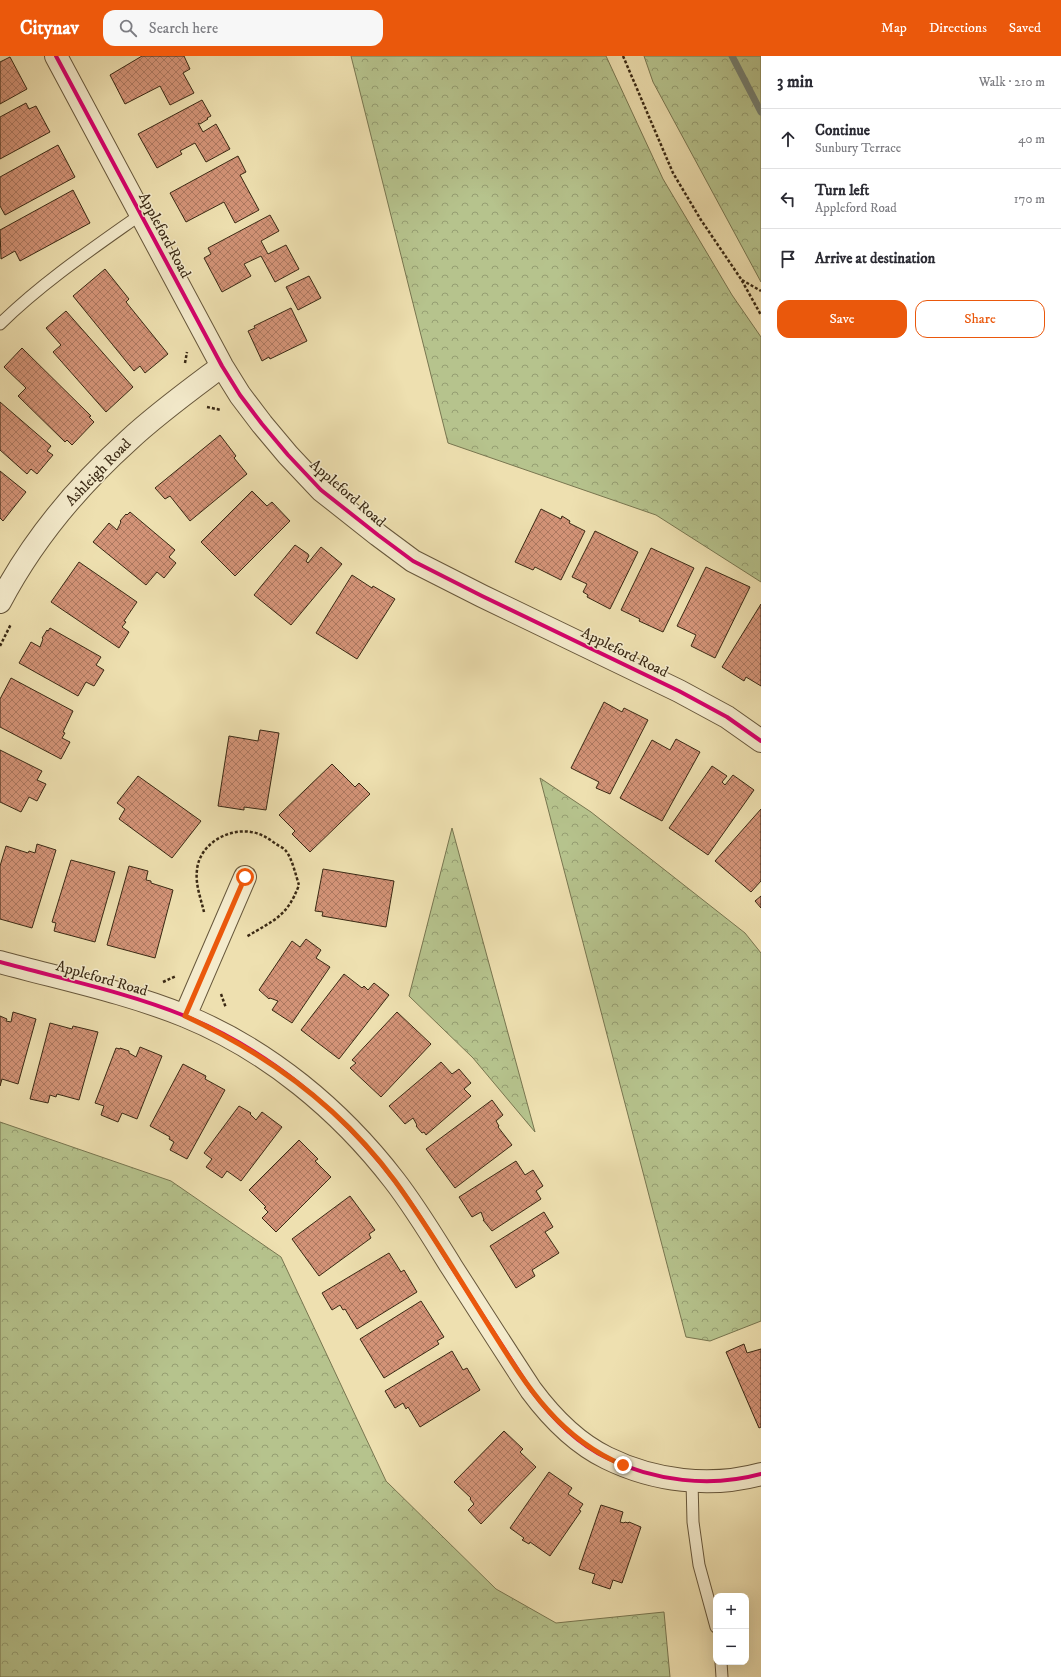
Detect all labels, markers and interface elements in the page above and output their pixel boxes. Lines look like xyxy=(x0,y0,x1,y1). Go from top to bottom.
search box xyxy=(103,10,383,46)
text: Citynav xyxy=(20,17,79,40)
icon: search xyxy=(117,17,139,39)
text: Search here xyxy=(149,19,218,38)
text: Map xyxy=(881,19,907,37)
text: Directions xyxy=(929,19,987,37)
text: Saved xyxy=(1009,19,1041,37)
text: 3 min xyxy=(777,71,813,93)
text: Walk · 210 m xyxy=(979,74,1045,90)
text: Continue xyxy=(815,121,870,140)
icon: ahead xyxy=(777,128,799,150)
text: 40 m xyxy=(1018,131,1045,147)
text: Sunbury Terrace xyxy=(815,140,901,156)
text: Turn left xyxy=(815,181,869,200)
icon: left xyxy=(777,188,799,210)
street label: Appleford Road xyxy=(134,189,195,282)
text: 170 m xyxy=(1014,191,1045,207)
text: Appleford Road xyxy=(815,200,897,216)
icon: arrive xyxy=(777,248,799,270)
text: Arrive at destination xyxy=(815,249,935,268)
button: Save xyxy=(777,300,907,338)
button: Share xyxy=(915,300,1045,338)
street label: Ashleigh Road xyxy=(62,434,136,510)
street label: Appleford Road xyxy=(306,455,390,532)
street label: Appleford Road xyxy=(578,623,672,682)
route start xyxy=(236,868,254,886)
street label: Appleford Road xyxy=(54,956,150,1001)
route end xyxy=(614,1456,632,1474)
map controls xyxy=(713,1593,749,1665)
button: + xyxy=(713,1593,749,1629)
button: − xyxy=(713,1629,749,1665)

